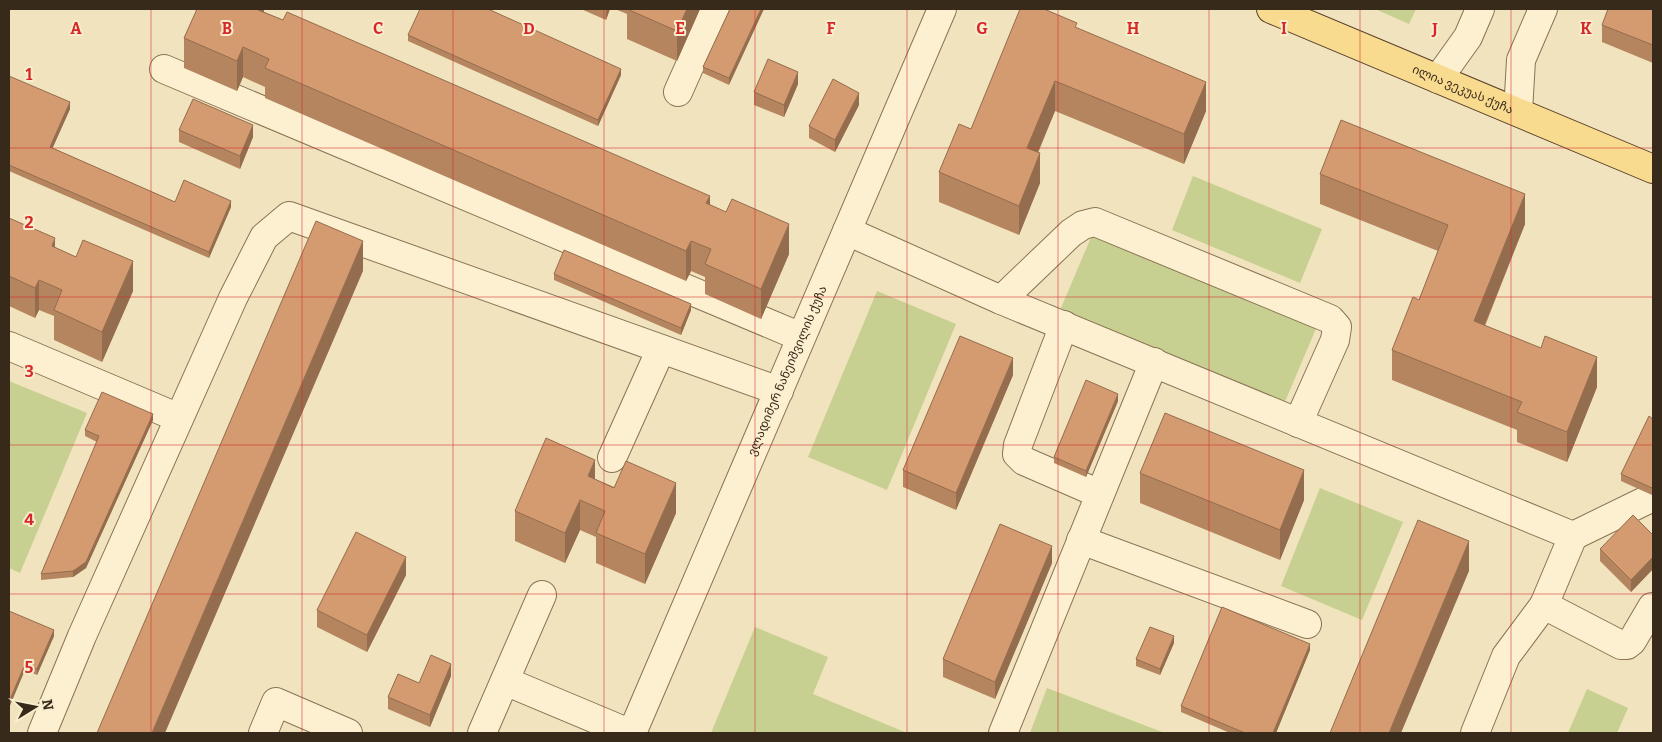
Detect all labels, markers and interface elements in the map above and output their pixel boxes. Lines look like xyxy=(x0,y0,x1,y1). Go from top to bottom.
text: A xyxy=(70,19,82,38)
text: B xyxy=(222,19,232,38)
text: C xyxy=(373,19,383,38)
text: D xyxy=(523,19,535,38)
text: E xyxy=(675,19,685,38)
text: F xyxy=(827,19,836,38)
text: G xyxy=(976,19,988,38)
text: H xyxy=(1127,19,1140,38)
text: I xyxy=(1281,19,1287,38)
text: J xyxy=(1431,19,1438,38)
text: K xyxy=(1580,19,1592,38)
street label: ილია ვეკუას ქუჩა xyxy=(1410,62,1515,117)
text: 1 xyxy=(26,65,33,84)
text: 2 xyxy=(24,213,34,232)
street label: ვლადიმერ ნანეიშვილის ქუჩა xyxy=(745,284,830,458)
text: 3 xyxy=(24,362,34,381)
text: 4 xyxy=(24,510,34,529)
text: 5 xyxy=(25,658,34,677)
north arrow xyxy=(10,682,60,732)
text: N xyxy=(38,698,57,712)

